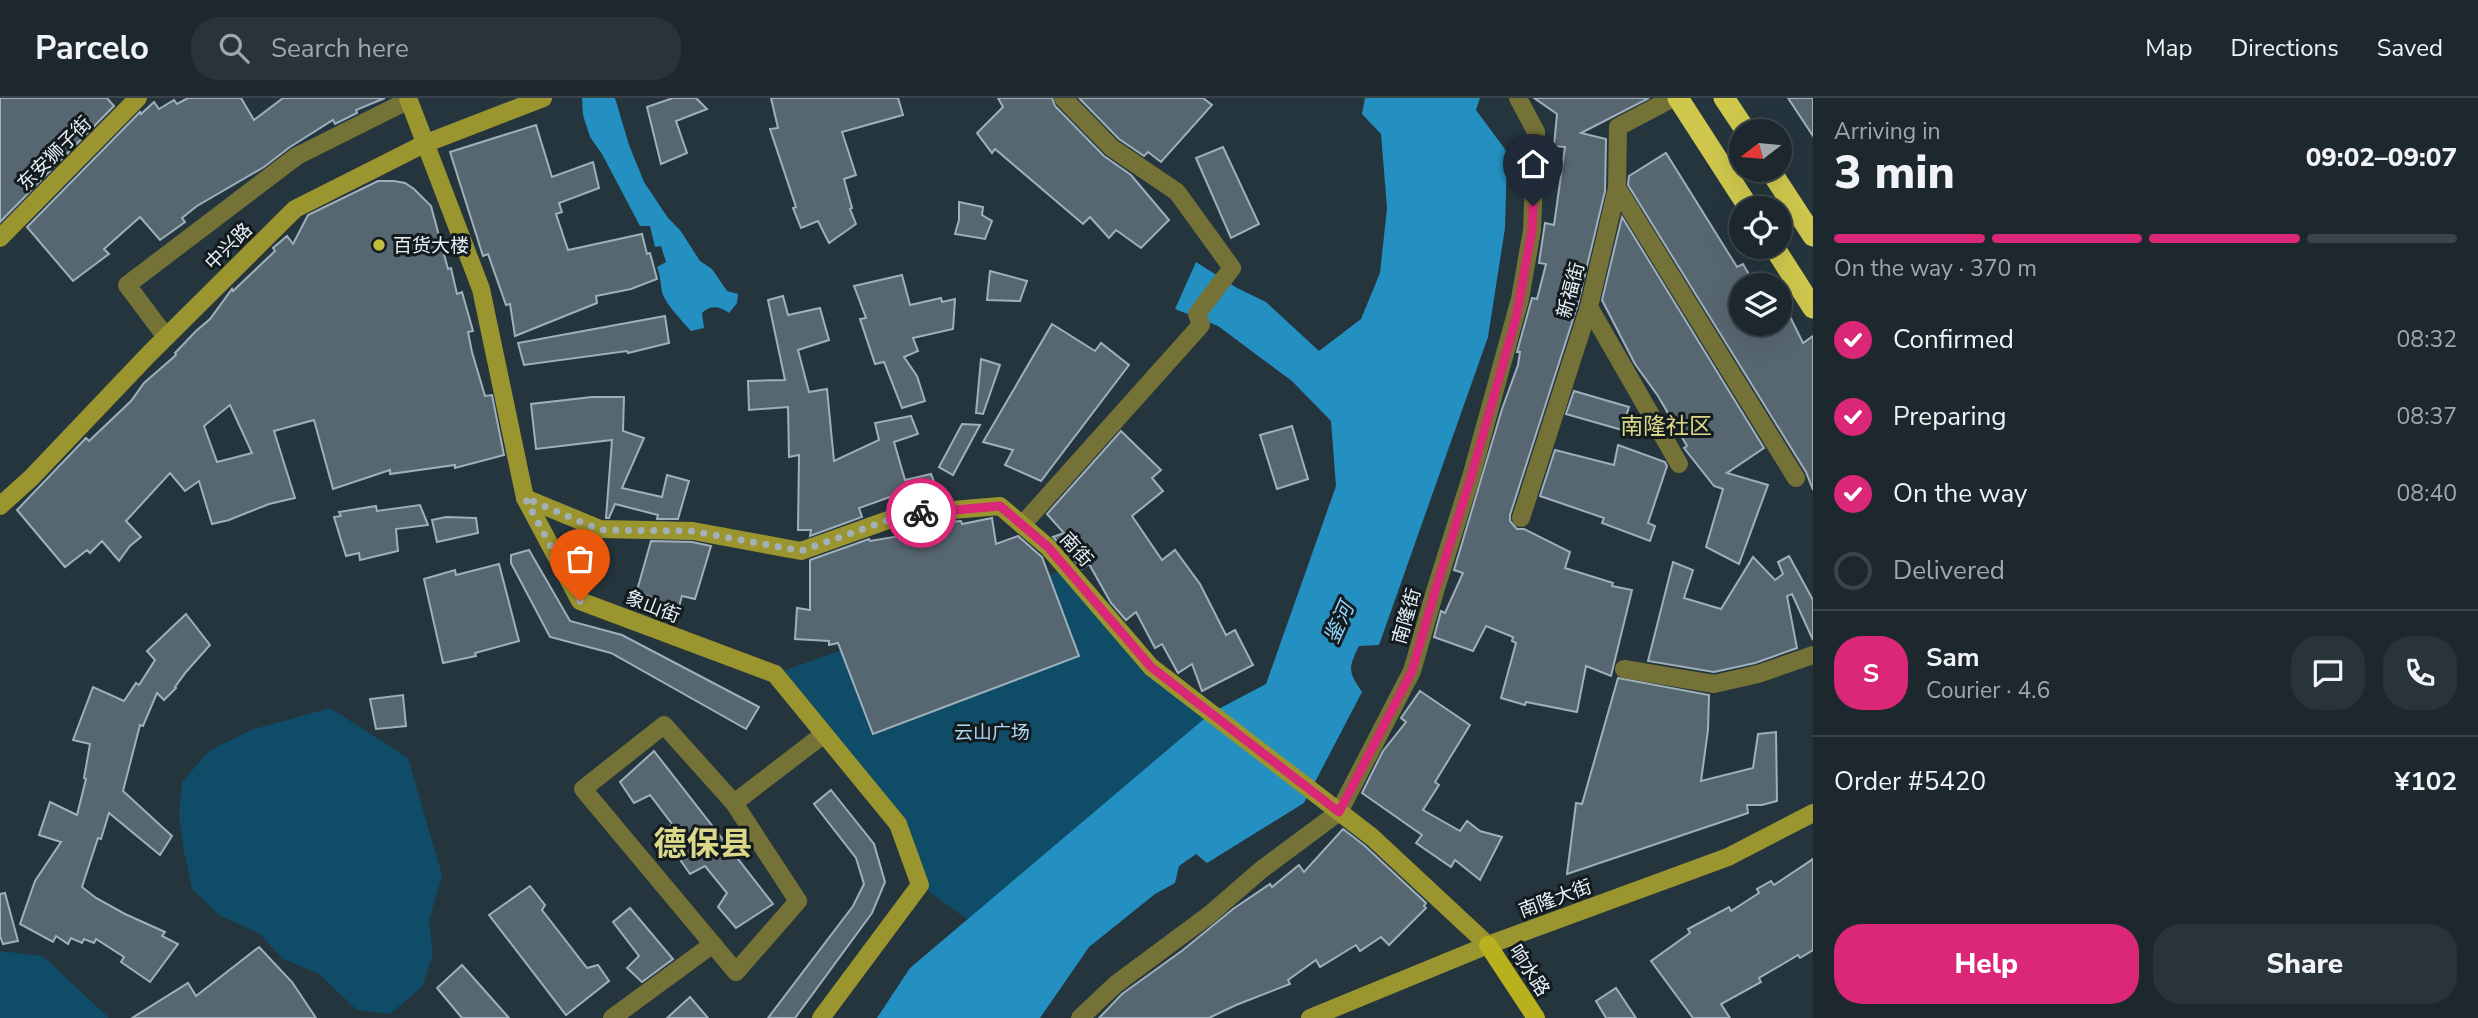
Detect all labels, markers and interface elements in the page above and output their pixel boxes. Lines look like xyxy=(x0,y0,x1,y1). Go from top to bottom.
search box xyxy=(191,17,681,80)
text: Parcelo xyxy=(35,26,149,71)
icon: search xyxy=(215,29,253,67)
text: Search here xyxy=(271,31,409,66)
text: Map xyxy=(2145,32,2192,64)
text: Directions xyxy=(2230,32,2339,64)
text: Saved xyxy=(2377,32,2443,64)
street label: 东安狮子街 xyxy=(12,111,97,196)
text: Arriving in xyxy=(1834,116,1941,147)
north arrow xyxy=(1729,119,1792,182)
map controls xyxy=(1729,119,1792,336)
pin xyxy=(1503,134,1563,206)
text: 09:02–09:07 xyxy=(2306,140,2457,175)
text: 3 min xyxy=(1834,141,1955,204)
icon: home xyxy=(1514,145,1552,183)
button: locate xyxy=(1729,196,1792,259)
street label: 中兴路 xyxy=(199,217,258,276)
place label: 百货大楼 xyxy=(393,233,469,259)
marker: 百货大楼 xyxy=(371,237,387,253)
text: On the way · 370 m xyxy=(1834,253,2037,284)
street label: 新福街 xyxy=(1551,259,1591,321)
button: layers xyxy=(1729,273,1792,336)
icon: check xyxy=(1834,321,1872,359)
text: Confirmed xyxy=(1893,322,2014,357)
text: 08:32 xyxy=(2397,324,2457,355)
icon: check xyxy=(1834,398,1872,436)
text: Preparing xyxy=(1893,399,2006,434)
text: 08:37 xyxy=(2397,401,2457,432)
district label: 南隆社区 xyxy=(1620,411,1712,442)
icon: check xyxy=(1834,475,1872,513)
text: On the way xyxy=(1893,476,2027,511)
courier xyxy=(886,478,956,548)
text: 08:40 xyxy=(2397,478,2457,509)
icon: bike xyxy=(902,494,940,532)
street label: 南街 xyxy=(1054,527,1099,572)
pin xyxy=(550,529,610,601)
icon: bag xyxy=(561,540,599,578)
text: Delivered xyxy=(1893,553,2005,588)
street label: 象山街 xyxy=(621,585,684,629)
street label: 南隆街 xyxy=(1387,585,1427,647)
water label: 鉴河 xyxy=(1318,594,1362,648)
button: chat xyxy=(2291,636,2365,710)
button: phone xyxy=(2383,636,2457,710)
text: Sam xyxy=(1926,640,1979,675)
text: S xyxy=(1863,656,1879,691)
text: Courier · 4.6 xyxy=(1926,675,2050,706)
park label: 云山广场 xyxy=(954,720,1030,746)
text: Order #5420 xyxy=(1834,764,1986,799)
text: ¥102 xyxy=(2395,764,2457,799)
district label: 德保县 xyxy=(654,822,753,867)
street label: 南隆大街 xyxy=(1515,874,1596,924)
button: Help xyxy=(1834,924,2139,1004)
button: Share xyxy=(2153,924,2457,1004)
street label: 响水路 xyxy=(1503,940,1556,1002)

